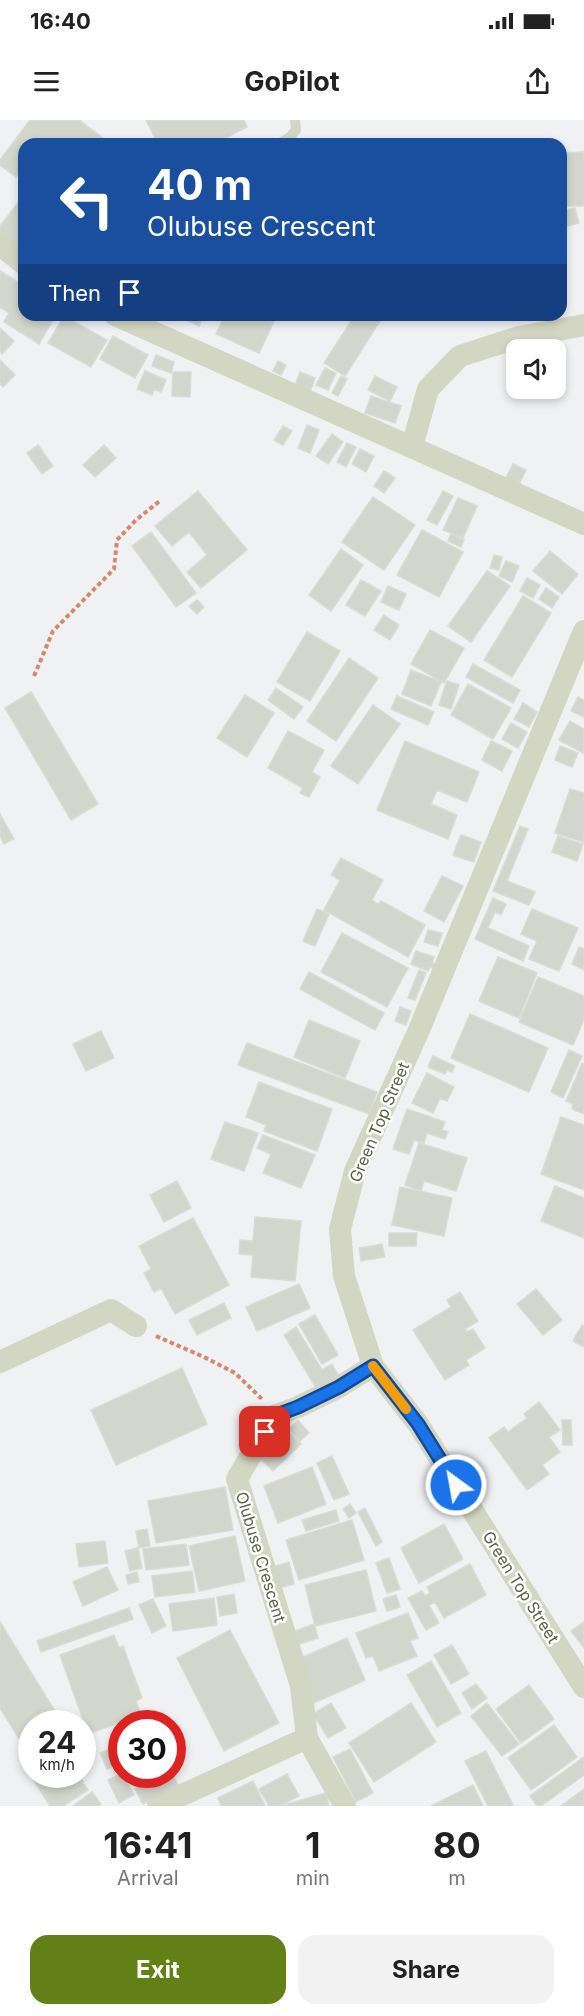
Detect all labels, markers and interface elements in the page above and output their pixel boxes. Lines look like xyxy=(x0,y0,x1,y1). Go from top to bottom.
text: 16:40 xyxy=(30,8,91,34)
icon: menu xyxy=(30,65,63,98)
text: GoPilot xyxy=(244,65,340,98)
icon: share xyxy=(521,65,554,98)
text: 40 m xyxy=(147,159,252,210)
icon: left xyxy=(48,162,126,240)
text: Olubuse Crescent xyxy=(147,210,376,243)
icon: arrive xyxy=(113,276,146,309)
text: Then xyxy=(48,280,101,306)
map controls xyxy=(506,339,566,399)
button: sound xyxy=(506,339,566,399)
street label: Green Top Street xyxy=(345,1059,413,1185)
pin xyxy=(239,1406,290,1457)
icon: arrive xyxy=(248,1415,281,1448)
position arrow xyxy=(424,1453,488,1517)
street label: Olubuse Crescent xyxy=(232,1489,290,1625)
street label: Green Top Street xyxy=(478,1527,564,1647)
speed limit sign: 30 xyxy=(108,1710,186,1788)
text: 24 xyxy=(38,1724,76,1760)
text: km/h xyxy=(39,1755,75,1774)
text: 16:41 xyxy=(103,1823,193,1867)
text: 1 xyxy=(305,1823,321,1867)
text: 80 xyxy=(433,1823,481,1867)
text: Arrival xyxy=(117,1866,179,1890)
text: min xyxy=(296,1866,330,1890)
text: m xyxy=(448,1866,466,1890)
button: Exit xyxy=(30,1935,286,2004)
button: Share xyxy=(298,1935,554,2004)

